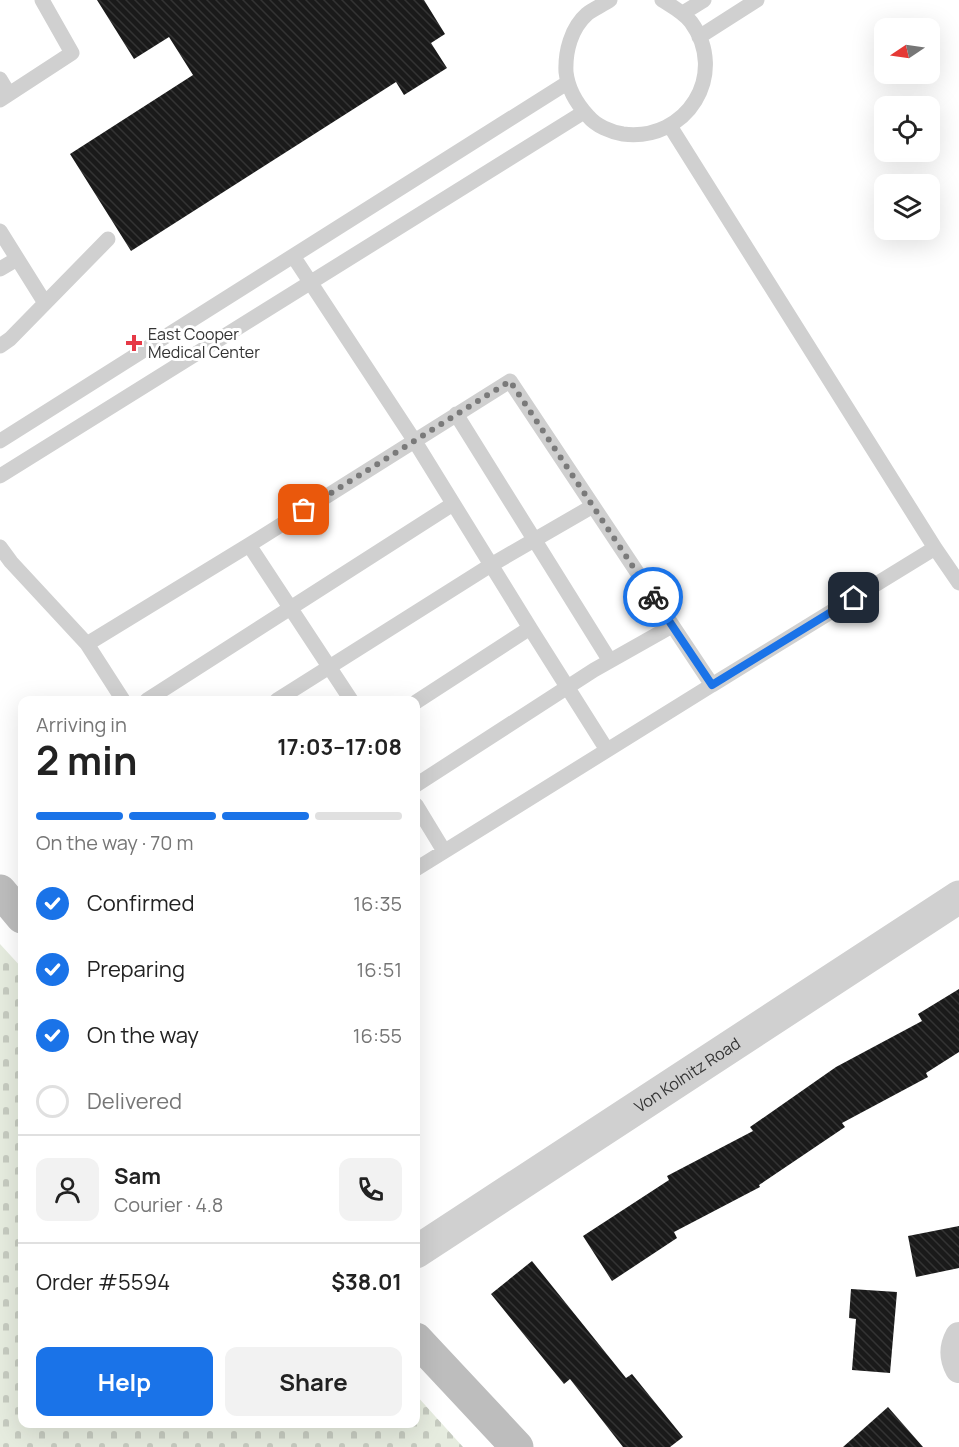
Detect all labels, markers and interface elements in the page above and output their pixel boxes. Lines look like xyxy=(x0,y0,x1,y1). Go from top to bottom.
north arrow xyxy=(874,18,940,84)
map controls xyxy=(874,18,940,240)
button: locate xyxy=(874,96,940,162)
button: layers xyxy=(874,174,940,240)
place label: East Cooper Medical Center xyxy=(148,323,260,363)
marker: East Cooper Medical Center xyxy=(125,334,143,352)
pin xyxy=(278,484,329,535)
icon: bag xyxy=(287,493,320,526)
courier xyxy=(623,567,683,627)
pin xyxy=(828,572,879,623)
icon: bike xyxy=(637,581,670,614)
icon: home xyxy=(837,581,870,614)
text: Arriving in xyxy=(36,711,127,738)
text: 17:03–17:08 xyxy=(277,732,402,762)
text: 2 min xyxy=(36,733,137,787)
text: On the way · 70 m xyxy=(36,829,193,856)
icon: check xyxy=(36,887,69,920)
text: Confirmed xyxy=(87,888,195,918)
text: 16:35 xyxy=(353,890,402,917)
icon: check xyxy=(36,953,69,986)
text: Preparing xyxy=(87,954,185,984)
text: 16:51 xyxy=(356,956,402,983)
icon: check xyxy=(36,1019,69,1052)
text: On the way xyxy=(87,1020,199,1050)
text: 16:55 xyxy=(353,1022,402,1049)
street label: Von Kolnitz Road xyxy=(630,1032,744,1117)
text: Delivered xyxy=(87,1086,182,1116)
button: person xyxy=(36,1158,99,1221)
button: phone xyxy=(339,1158,402,1221)
text: Sam xyxy=(114,1161,161,1191)
text: Courier · 4.8 xyxy=(114,1191,223,1218)
text: Order #5594 xyxy=(36,1267,170,1297)
text: $38.01 xyxy=(331,1267,402,1297)
button: Help xyxy=(36,1347,213,1416)
button: Share xyxy=(225,1347,402,1416)

